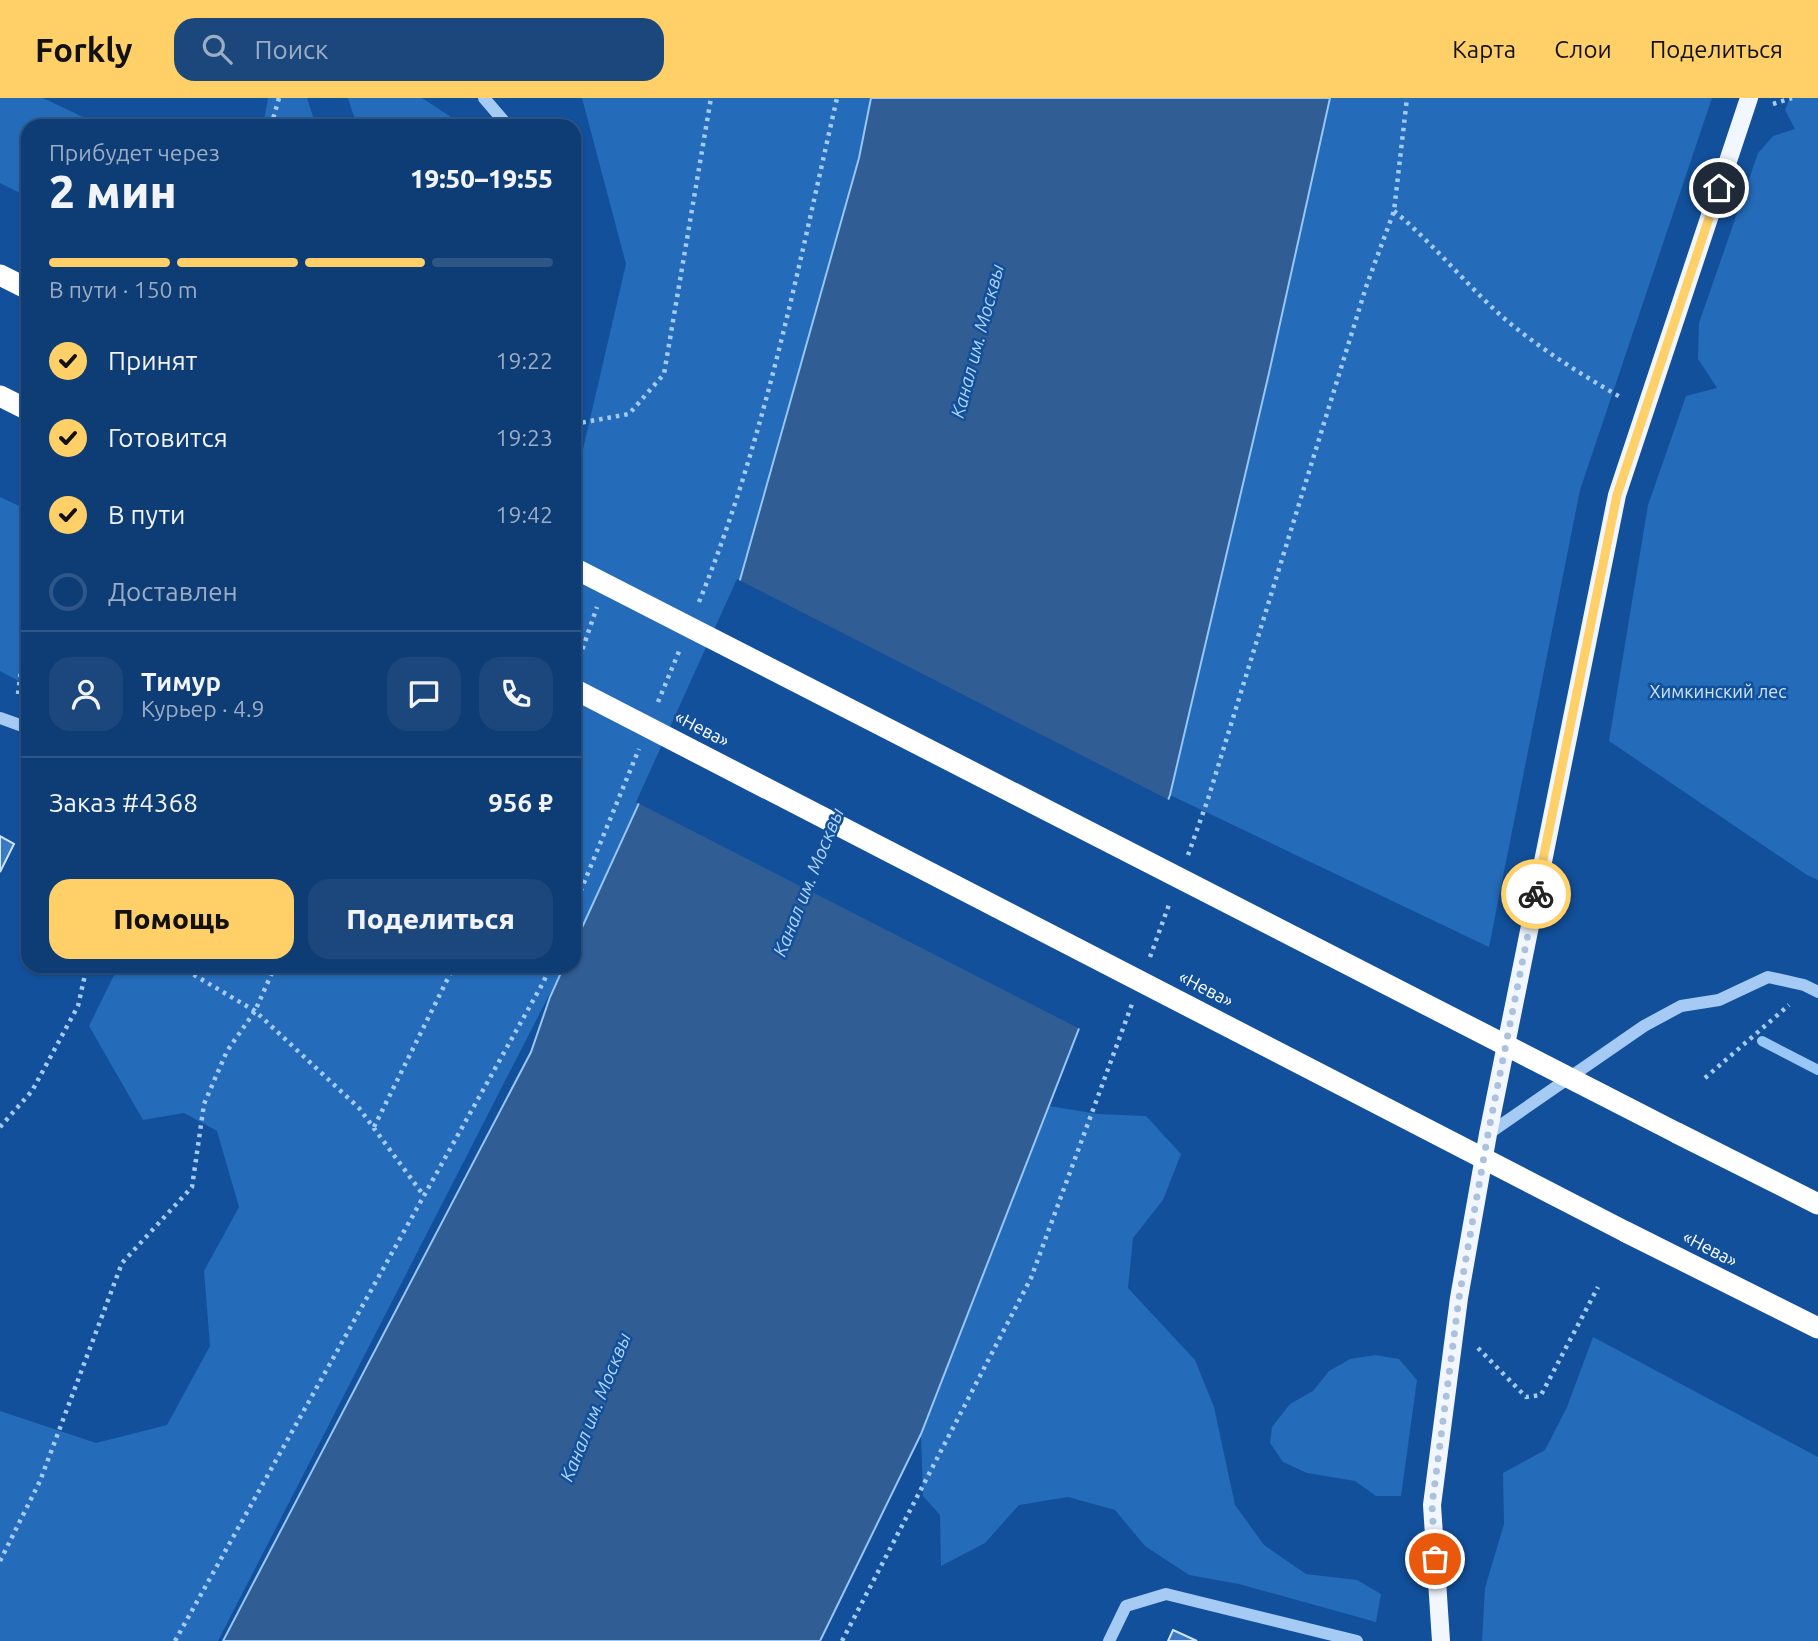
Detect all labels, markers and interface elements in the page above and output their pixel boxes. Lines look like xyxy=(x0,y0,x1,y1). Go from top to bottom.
search box xyxy=(174,18,664,81)
icon: search xyxy=(198,30,236,68)
text: Forkly xyxy=(35,31,132,68)
text: Поиск xyxy=(254,35,329,64)
text: Карта xyxy=(1452,36,1516,63)
text: Слои xyxy=(1554,36,1612,63)
text: Поделиться xyxy=(1650,36,1783,63)
text: Прибудет через xyxy=(49,140,220,165)
pin xyxy=(1689,158,1749,218)
text: 19:50–19:55 xyxy=(410,164,553,193)
text: 2 мин xyxy=(49,165,177,217)
icon: home xyxy=(1700,169,1738,207)
water label: Канал им. Москвы xyxy=(946,262,1008,420)
text: В пути · 150 m xyxy=(49,277,198,302)
icon: check xyxy=(49,342,87,380)
text: Принят xyxy=(108,346,197,375)
text: 19:22 xyxy=(495,348,553,373)
icon: check xyxy=(49,419,87,457)
text: Готовится xyxy=(108,423,228,452)
text: 19:23 xyxy=(495,425,553,450)
icon: check xyxy=(49,496,87,534)
text: В пути xyxy=(108,500,185,529)
text: 19:42 xyxy=(495,502,553,527)
text: Доставлен xyxy=(108,577,238,606)
button: person xyxy=(49,657,123,731)
button: chat xyxy=(387,657,461,731)
button: phone xyxy=(479,657,553,731)
text: Тимур xyxy=(141,667,221,696)
park label: Химкинский лес xyxy=(1649,681,1787,701)
text: Курьер · 4.9 xyxy=(141,696,265,721)
street label: «Нева» xyxy=(672,706,733,750)
text: Заказ #4368 xyxy=(49,788,198,817)
text: 956 ₽ xyxy=(488,788,553,817)
water label: Канал им. Москвы xyxy=(768,804,848,960)
courier xyxy=(1501,859,1571,929)
icon: bike xyxy=(1517,875,1555,913)
button: Помощь xyxy=(49,879,294,959)
button: Поделиться xyxy=(308,879,553,959)
street label: «Нева» xyxy=(1176,966,1237,1010)
street label: «Нева» xyxy=(1680,1226,1741,1270)
water label: Канал им. Москвы xyxy=(555,1329,635,1485)
pin xyxy=(1405,1529,1465,1589)
icon: bag xyxy=(1416,1540,1454,1578)

